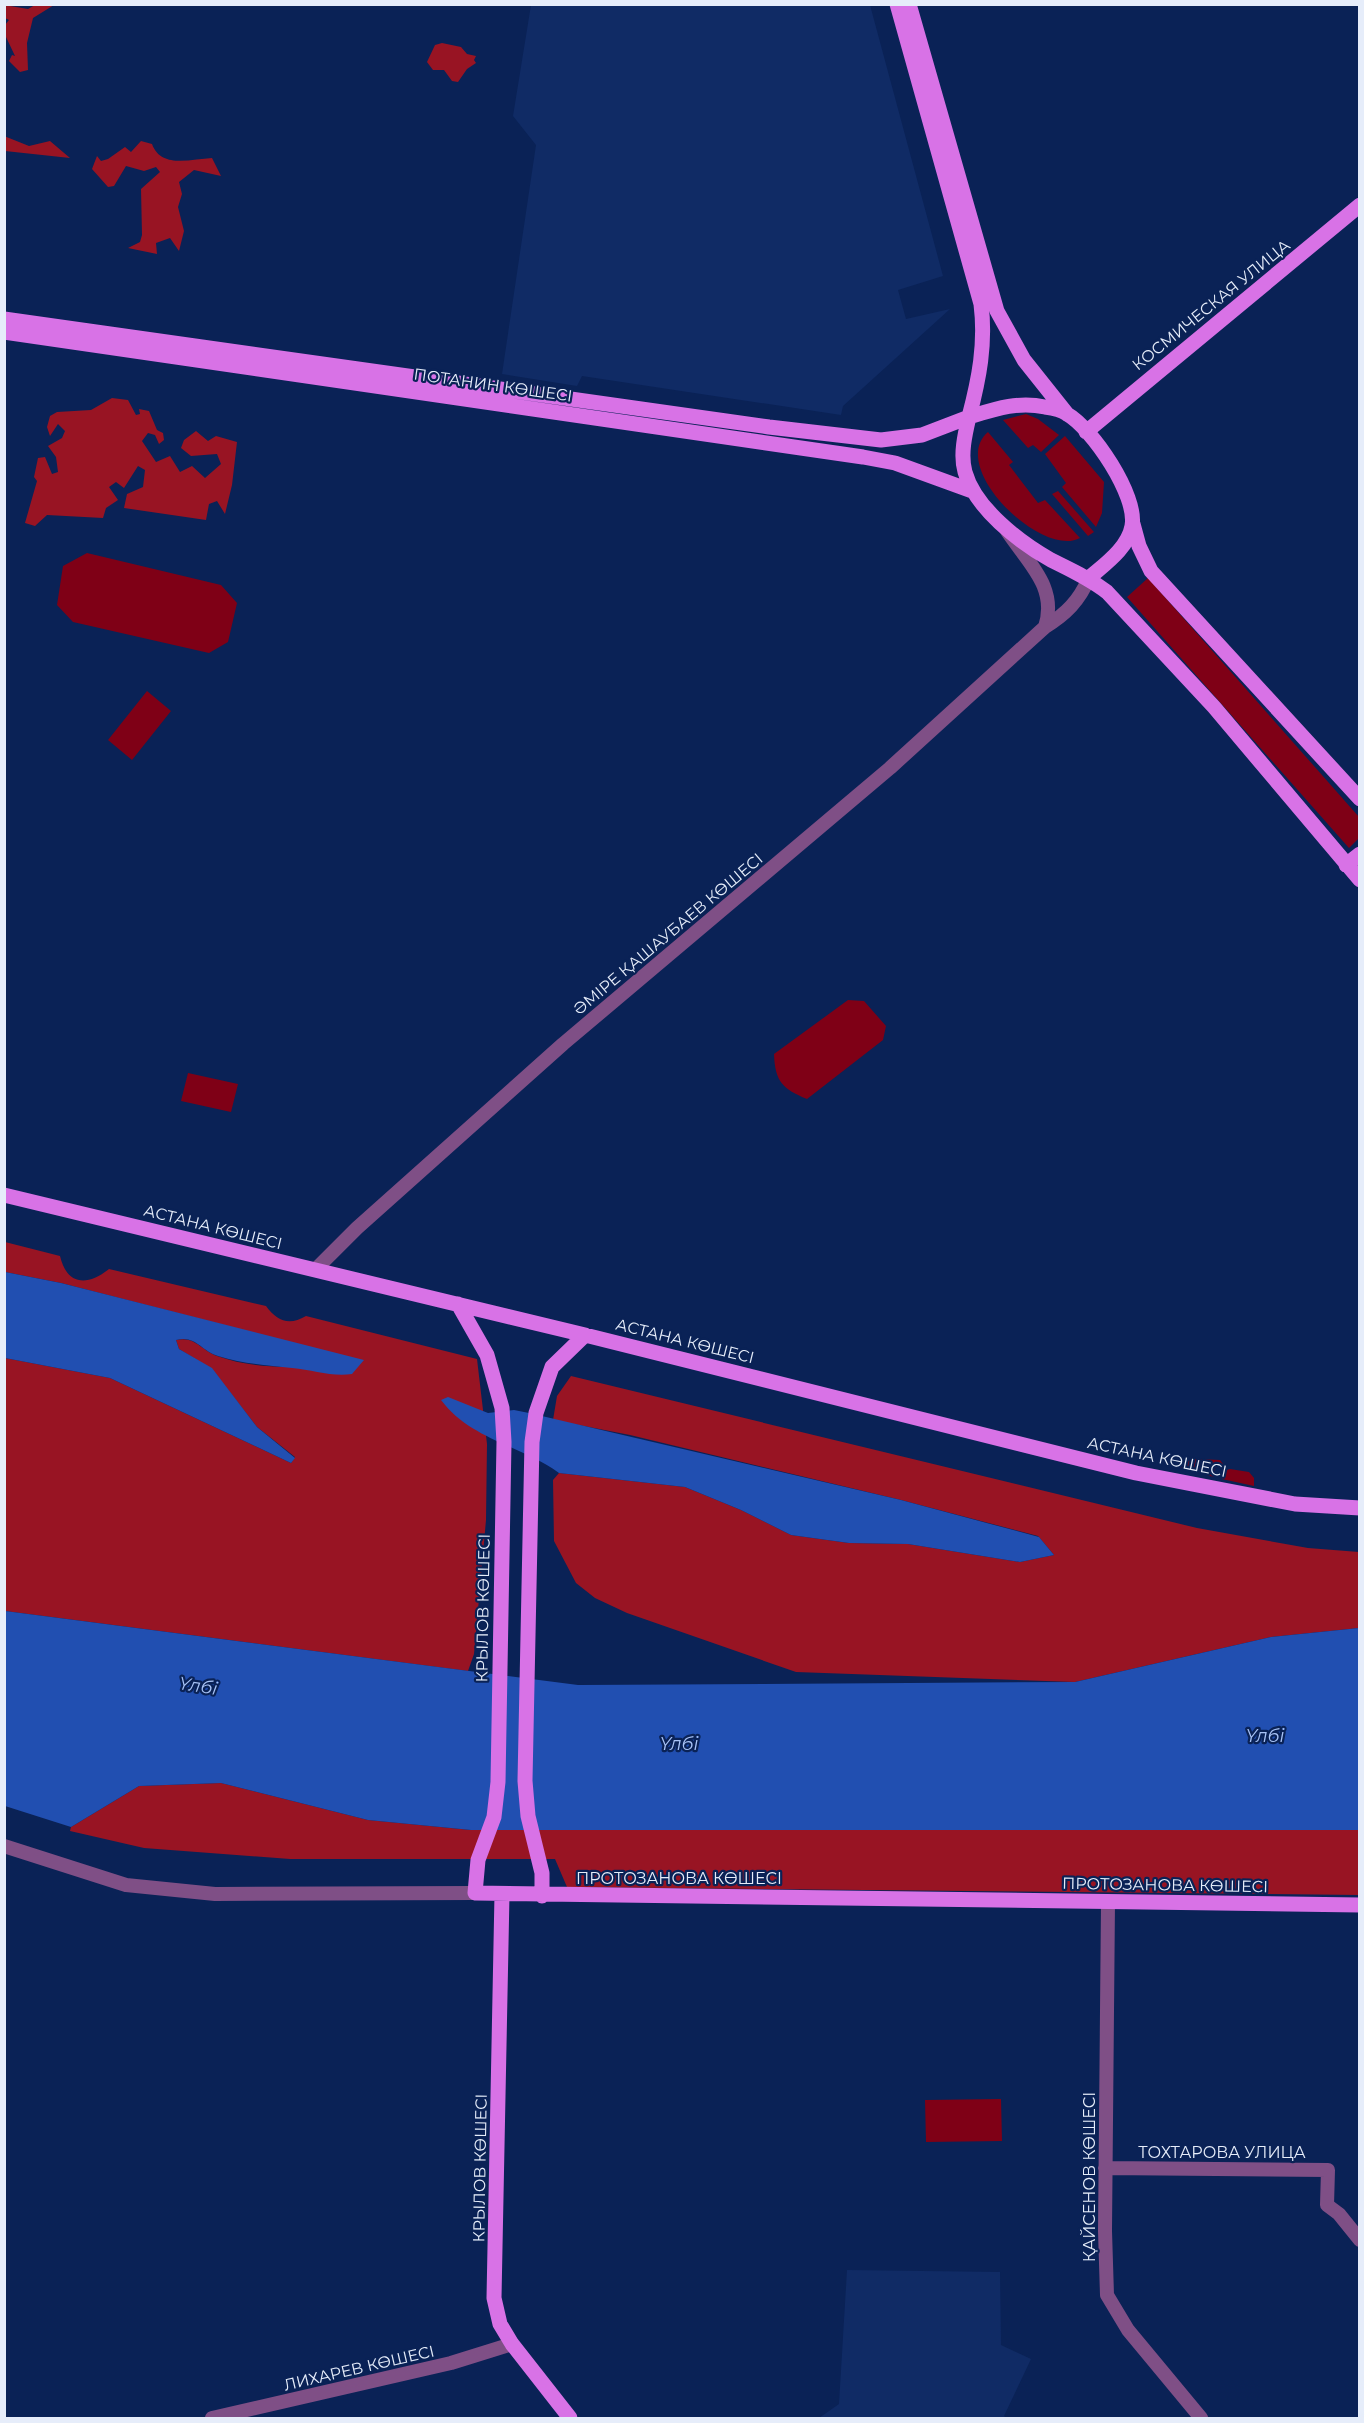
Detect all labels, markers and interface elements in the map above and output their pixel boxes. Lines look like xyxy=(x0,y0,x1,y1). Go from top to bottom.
street label: КОСМИЧЕСКАЯ УЛИЦА xyxy=(1128,235,1294,374)
street label: ПОТАНИН КӨШЕСІ xyxy=(412,364,574,406)
street label: ӘМІРЕ ҚАШАУБАЕВ КӨШЕСІ xyxy=(569,849,767,1019)
street label: АСТАНА КӨШЕСІ xyxy=(142,1201,284,1253)
street label: АСТАНА КӨШЕСІ xyxy=(614,1315,756,1367)
street label: АСТАНА КӨШЕСІ xyxy=(1086,1433,1228,1481)
street label: КРЫЛОВ КӨШЕСІ xyxy=(472,1533,494,1683)
water label: Үлбі xyxy=(177,1672,219,1700)
water label: Үлбі xyxy=(1246,1725,1285,1747)
water label: Үлбі xyxy=(660,1733,699,1755)
street label: ПРОТОЗАНОВА КӨШЕСІ xyxy=(576,1869,782,1888)
street label: ПРОТОЗАНОВА КӨШЕСІ xyxy=(1062,1874,1268,1896)
street label: ҚАЙСЕНОВ КӨШЕСІ xyxy=(1080,2092,1099,2262)
street label: КРЫЛОВ КӨШЕСІ xyxy=(469,2093,491,2243)
street label: ТОХТАРОВА УЛИЦА xyxy=(1138,2143,1306,2162)
street label: ЛИХАРЕВ КӨШЕСІ xyxy=(282,2341,436,2395)

